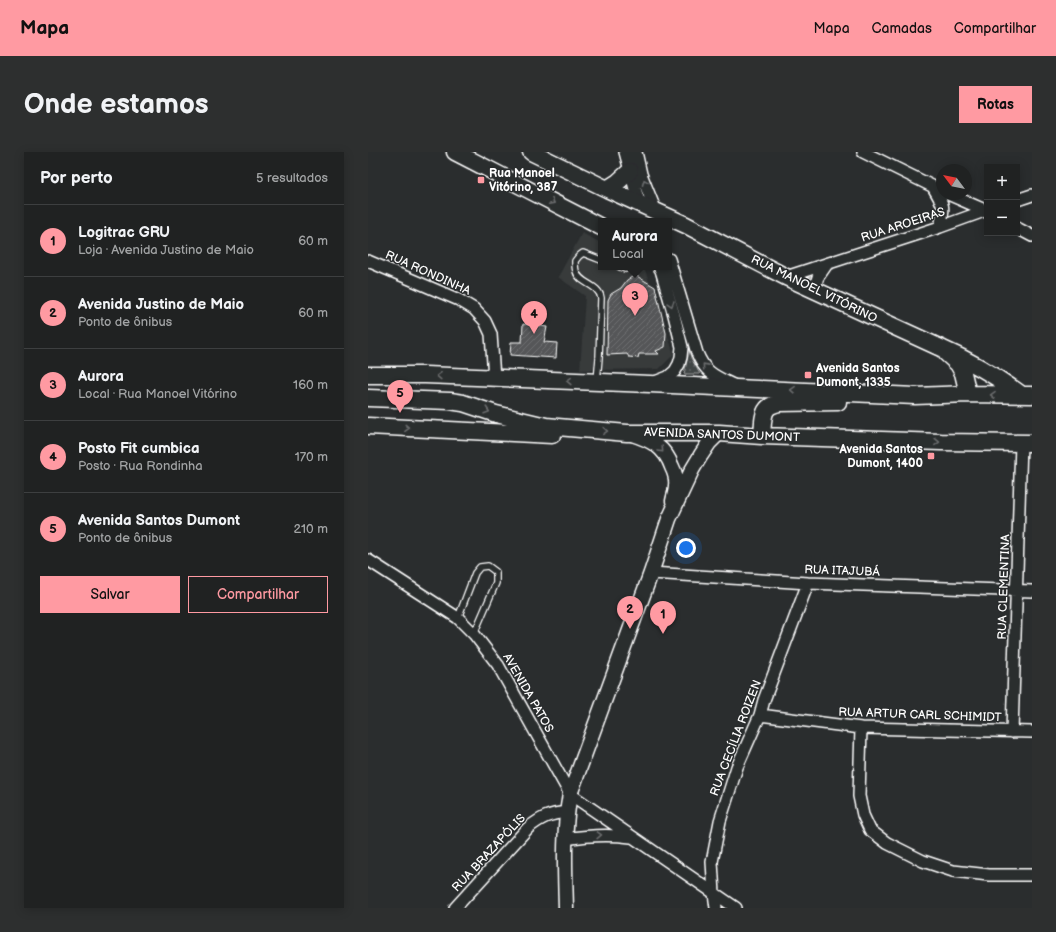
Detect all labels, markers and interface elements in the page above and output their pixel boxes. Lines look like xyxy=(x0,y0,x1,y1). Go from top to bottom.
text: Mapa xyxy=(20,17,69,40)
text: Mapa xyxy=(814,20,850,37)
text: Camadas xyxy=(872,20,932,37)
text: Compartilhar xyxy=(954,20,1036,37)
button: Rotas xyxy=(959,86,1032,123)
text: Onde estamos xyxy=(24,88,209,121)
north arrow xyxy=(936,164,972,200)
map controls xyxy=(984,164,1020,236)
button: + xyxy=(984,164,1020,200)
place label: Rua Manoel Vitórino, 387 xyxy=(489,166,558,195)
text: Por perto xyxy=(40,168,113,188)
text: 5 resultados xyxy=(256,170,328,186)
marker: Rua Manoel Vitórino, 387 xyxy=(476,175,486,185)
one-way arrow xyxy=(641,179,649,186)
one-way arrow xyxy=(547,197,555,204)
button: − xyxy=(984,200,1020,236)
street label: RUA AROEIRAS xyxy=(859,204,947,246)
popup xyxy=(598,218,672,270)
text: Logitrac GRU xyxy=(78,223,170,242)
text: Aurora xyxy=(612,227,658,246)
text: 1 xyxy=(50,233,56,249)
text: 60 m xyxy=(298,233,328,249)
text: Loja · Avenida Justino de Maio xyxy=(78,242,254,258)
text: Local xyxy=(612,246,644,262)
street label: RUA RONDINHA xyxy=(383,247,474,299)
street label: RUA MANOEL VITÓRINO xyxy=(748,250,880,326)
pin: 3 xyxy=(622,283,648,316)
text: Avenida Justino de Maio xyxy=(78,295,244,314)
one-way arrow xyxy=(666,300,675,307)
pin: 4 xyxy=(521,301,547,334)
text: 2 xyxy=(49,305,57,321)
text: 60 m xyxy=(298,305,328,321)
text: Ponto de ônibus xyxy=(78,314,172,330)
place label: Avenida Santos Dumont, 1335 xyxy=(815,361,900,390)
one-way arrow xyxy=(703,364,710,371)
text: Aurora xyxy=(78,367,124,386)
marker: Avenida Santos Dumont, 1335 xyxy=(803,370,813,380)
one-way arrow xyxy=(436,372,442,380)
one-way arrow xyxy=(566,376,572,385)
text: 3 xyxy=(49,377,57,393)
text: 160 m xyxy=(293,377,328,393)
pin: 5 xyxy=(387,380,413,413)
text: Local · Rua Manoel Vitórino xyxy=(78,386,237,402)
one-way arrow xyxy=(790,386,796,394)
one-way arrow xyxy=(990,390,996,399)
one-way arrow xyxy=(484,406,491,415)
one-way arrow xyxy=(404,424,410,432)
street label: AVENIDA SANTOS DUMONT xyxy=(644,425,801,445)
one-way arrow xyxy=(602,426,608,435)
one-way arrow xyxy=(934,437,940,446)
text: Posto Fit cumbica xyxy=(78,439,200,458)
place label: Avenida Santos Dumont, 1400 xyxy=(838,442,923,471)
one-way arrow xyxy=(656,445,664,453)
text: 4 xyxy=(49,449,57,465)
text: 170 m xyxy=(295,449,328,465)
marker: Avenida Santos Dumont, 1400 xyxy=(926,451,936,461)
text: Posto · Rua Rondinha xyxy=(78,458,203,474)
text: Avenida Santos Dumont xyxy=(78,511,240,530)
text: 5 xyxy=(49,521,57,537)
text: 210 m xyxy=(294,521,328,537)
text: Ponto de ônibus xyxy=(78,530,172,546)
street label: RUA CLEMENTINA xyxy=(995,533,1013,640)
your location xyxy=(676,538,696,558)
street label: RUA ITAJUBÁ xyxy=(804,560,881,580)
button: Salvar xyxy=(40,576,180,613)
button: Compartilhar xyxy=(188,576,328,613)
pin: 2 xyxy=(617,596,643,629)
pin: 1 xyxy=(650,601,676,634)
street label: AVENIDA PATOS xyxy=(499,651,557,735)
street label: RUA CECÍLIA ROIZEN xyxy=(705,677,765,798)
street label: RUA ARTUR CARL SCHIMIDT xyxy=(838,705,1003,725)
street label: RUA BRAZAPÓLIS xyxy=(448,810,529,895)
one-way arrow xyxy=(596,831,602,839)

